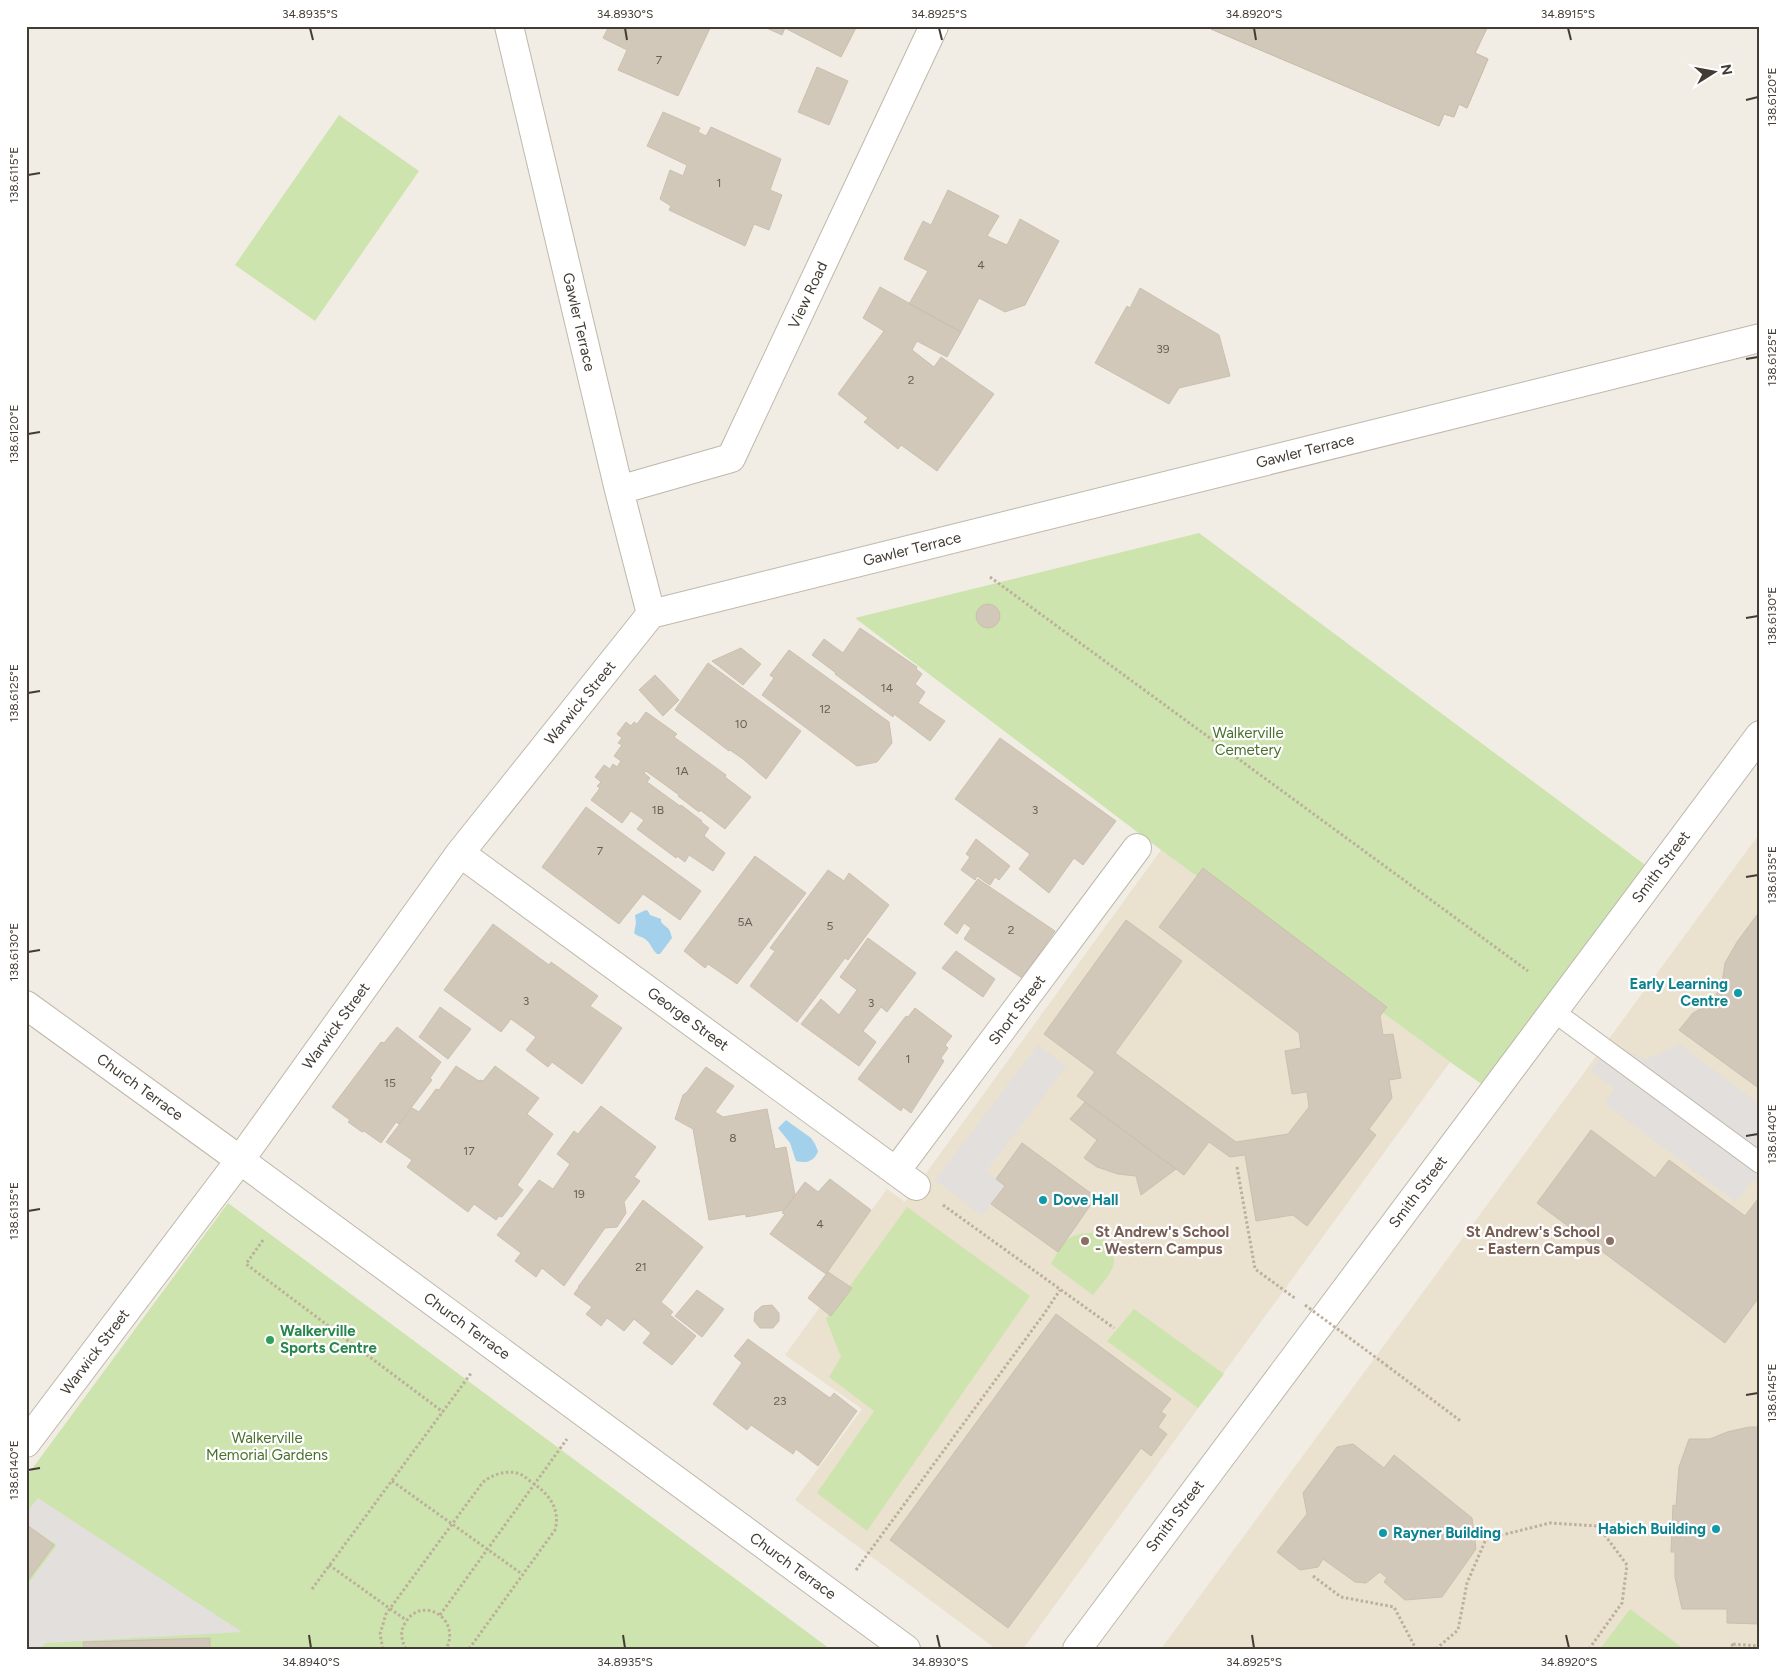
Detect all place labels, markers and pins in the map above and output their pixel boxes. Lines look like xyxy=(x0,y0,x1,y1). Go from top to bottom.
place label: Early Learning Centre xyxy=(1630,975,1729,1010)
marker: Early Learning Centre xyxy=(1732,987,1744,999)
place label: Dove Hall xyxy=(1053,1191,1119,1209)
marker: Dove Hall xyxy=(1037,1194,1049,1206)
place label: St Andrew's School - Western Campus xyxy=(1095,1223,1229,1258)
place label: St Andrew's School - Eastern Campus xyxy=(1466,1223,1600,1258)
marker: St Andrew's School - Western Campus xyxy=(1079,1235,1091,1247)
marker: St Andrew's School - Eastern Campus xyxy=(1604,1235,1616,1247)
place label: Walkerville Sports Centre xyxy=(280,1322,378,1357)
marker: Walkerville Sports Centre xyxy=(264,1334,276,1346)
place label: Habich Building xyxy=(1598,1520,1706,1538)
marker: Habich Building xyxy=(1710,1523,1722,1535)
place label: Rayner Building xyxy=(1393,1524,1501,1542)
marker: Rayner Building xyxy=(1377,1527,1389,1539)

